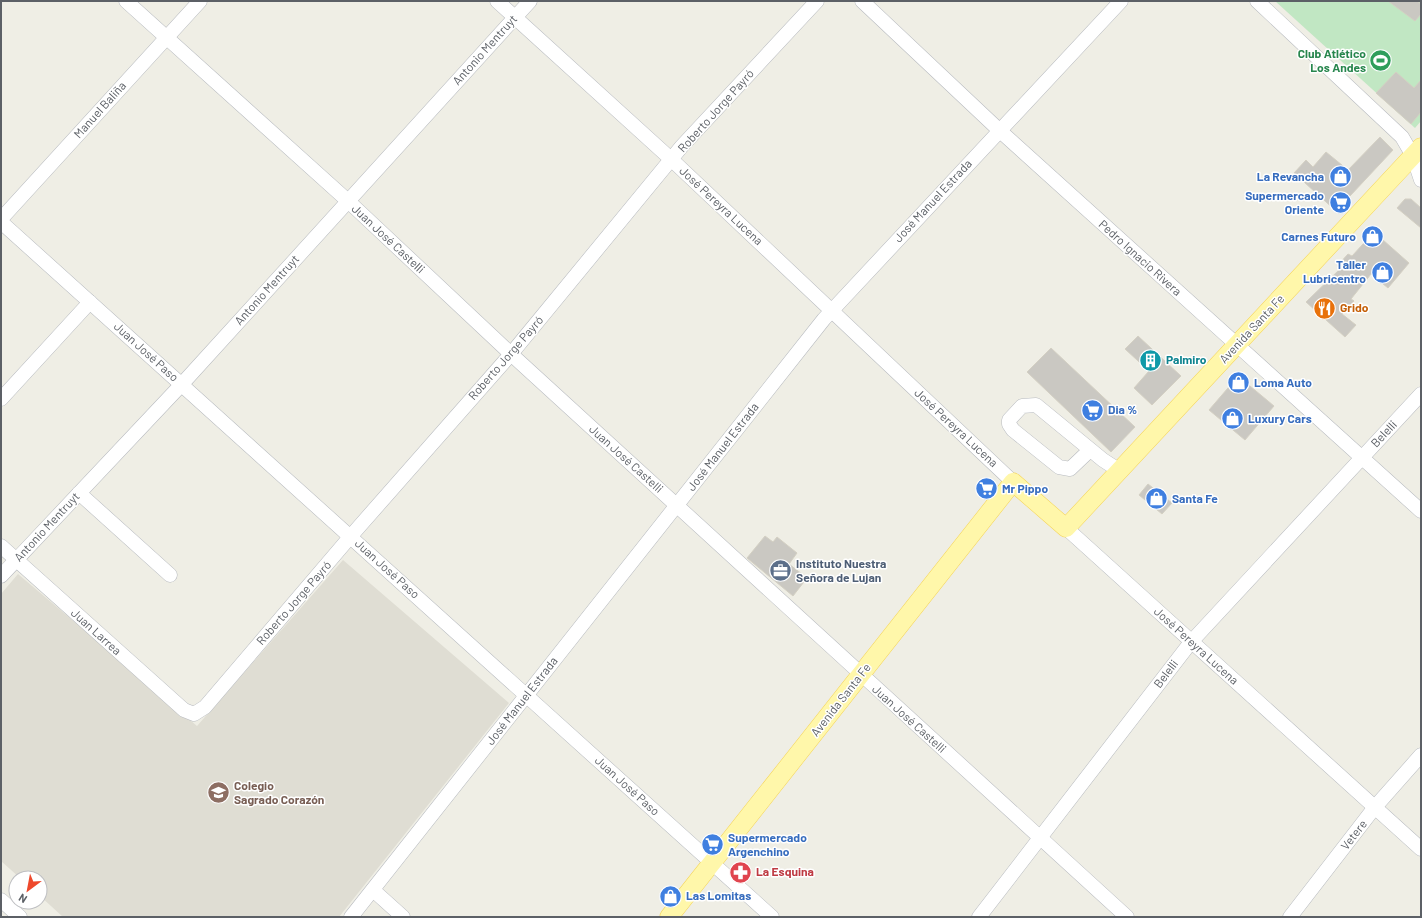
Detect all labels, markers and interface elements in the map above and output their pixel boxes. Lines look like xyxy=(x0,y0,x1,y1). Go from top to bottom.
street label: Antonio Mentruyt xyxy=(449,11,519,87)
place label: Club Atlético Los Andes xyxy=(1298,46,1366,74)
sports icon: Club Atlético Los Andes xyxy=(1368,48,1394,74)
street label: Roberto Jorge Payró xyxy=(674,66,756,155)
street label: Manuel Baliña xyxy=(70,78,128,140)
street label: José Manuel Estrada xyxy=(890,156,974,244)
street label: José Pereyra Lucena xyxy=(677,163,766,247)
shop icon: La Revancha xyxy=(1327,164,1353,190)
place label: La Revancha xyxy=(1257,169,1324,183)
place label: Supermercado Oriente xyxy=(1245,188,1324,216)
supermarket icon: Supermercado Oriente xyxy=(1327,190,1353,216)
street label: Juan José Castelli xyxy=(349,201,428,276)
street label: Pedro Ignacio Rivera xyxy=(1097,217,1185,298)
shop icon: Carnes Futuro xyxy=(1359,224,1385,250)
place label: Carnes Futuro xyxy=(1281,229,1356,243)
street label: Antonio Mentruyt xyxy=(231,251,301,327)
place label: Taller Lubricentro xyxy=(1303,257,1366,285)
shop icon: Taller Lubricentro xyxy=(1369,259,1395,285)
street label: Avenida Santa Fe xyxy=(1216,291,1287,366)
restaurant icon: Grido xyxy=(1311,295,1337,321)
place label: Grido xyxy=(1340,300,1369,314)
street label: Roberto Jorge Payró xyxy=(465,312,546,402)
street label: Juan José Paso xyxy=(112,319,182,384)
building icon: Palmiro xyxy=(1138,347,1164,373)
place label: Palmiro xyxy=(1166,352,1207,366)
shop icon: Loma Auto xyxy=(1226,370,1252,396)
place label: Loma Auto xyxy=(1254,375,1312,389)
street label: José Pereyra Lucena xyxy=(912,385,1001,469)
supermarket icon: Dia % xyxy=(1079,397,1105,423)
street label: José Manuel Estrada xyxy=(684,400,761,493)
place label: Dia % xyxy=(1108,402,1137,416)
shop icon: Luxury Cars xyxy=(1219,406,1245,432)
place label: Luxury Cars xyxy=(1248,411,1312,425)
street label: Belelli xyxy=(1367,417,1399,450)
street label: Juan José Castelli xyxy=(587,421,667,495)
supermarket icon: Mr Pippo xyxy=(974,476,1000,502)
place label: Mr Pippo xyxy=(1002,481,1048,495)
shop icon: Santa Fe xyxy=(1143,486,1169,512)
street label: Antonio Mentruyt xyxy=(11,489,82,564)
place label: Santa Fe xyxy=(1172,491,1218,505)
street label: Juan José Paso xyxy=(353,536,423,601)
place label: Instituto Nuestra Señora de Lujan xyxy=(796,556,886,584)
street label: Roberto Jorge Payró xyxy=(253,557,334,647)
office icon: Instituto Nuestra Señora de Lujan xyxy=(767,558,793,584)
street label: José Pereyra Lucena xyxy=(1152,604,1242,687)
street label: Juan Larrea xyxy=(69,605,125,657)
street label: José Manuel Estrada xyxy=(483,654,560,747)
street label: Belelli xyxy=(1150,657,1180,690)
street label: Avenida Santa Fe xyxy=(807,660,873,739)
street label: Juan José Castelli xyxy=(870,681,950,755)
street label: Juan José Paso xyxy=(593,753,663,818)
place label: Colegio Sagrado Corazón xyxy=(234,778,324,806)
school or university icon: Colegio Sagrado Corazón xyxy=(206,780,232,806)
street label: Vetere xyxy=(1337,817,1369,852)
place label: Supermercado Argenchino xyxy=(728,830,807,858)
supermarket icon: Supermercado Argenchino xyxy=(699,832,725,858)
pharmacy icon: La Esquina xyxy=(728,859,754,885)
place label: La Esquina xyxy=(756,864,814,878)
north arrow xyxy=(8,870,48,910)
shop icon: Las Lomitas xyxy=(658,883,684,909)
place label: Las Lomitas xyxy=(686,888,751,902)
text: N xyxy=(16,891,29,906)

